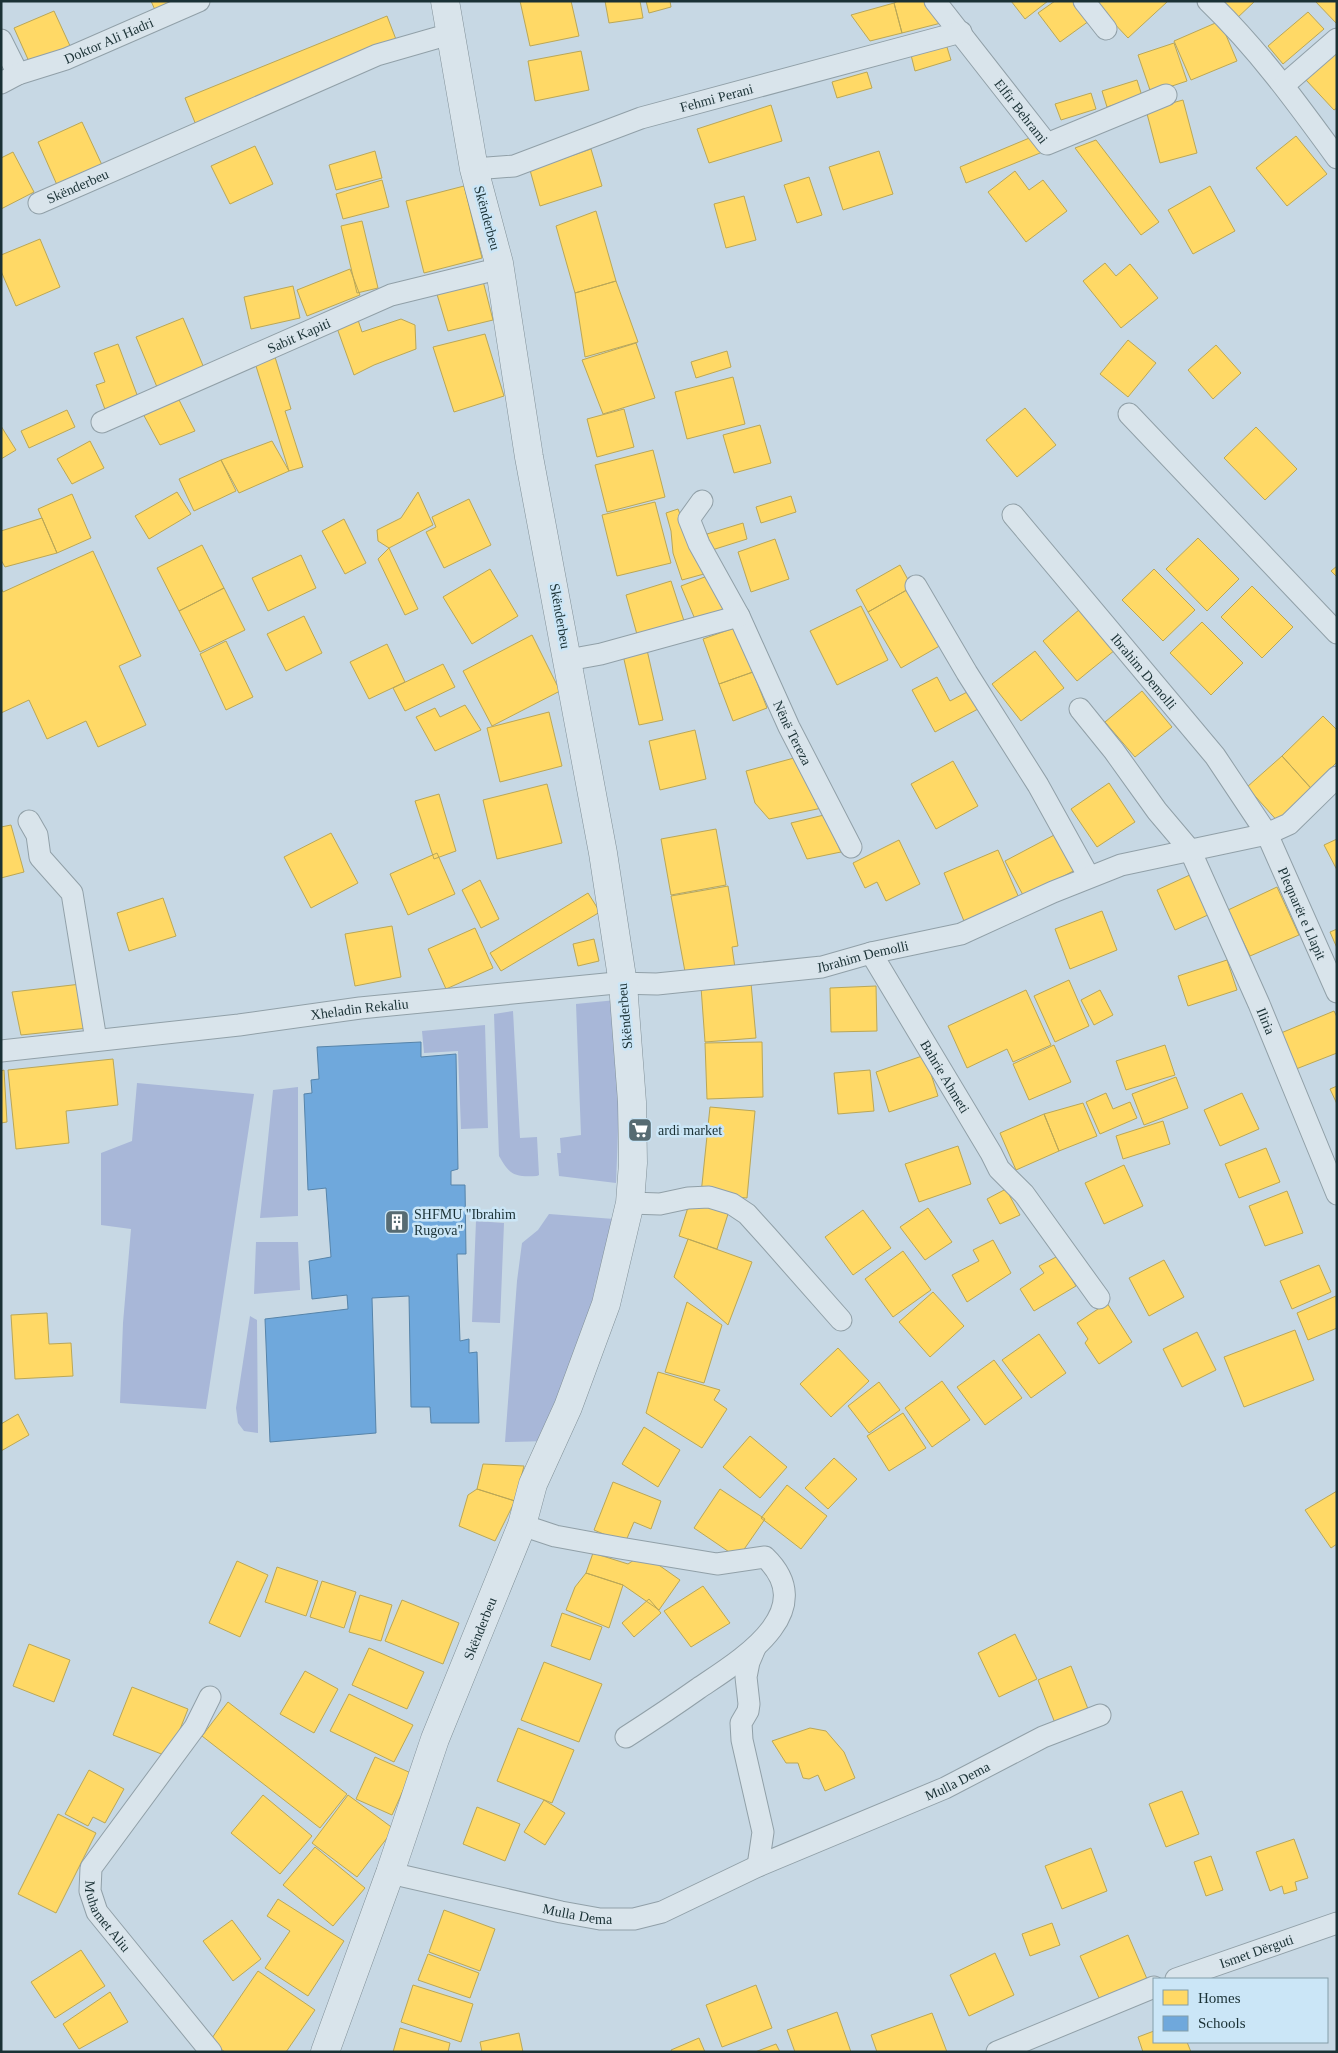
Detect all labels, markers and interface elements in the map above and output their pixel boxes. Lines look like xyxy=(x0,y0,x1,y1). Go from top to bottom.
street label: Doktor Ali Hadri xyxy=(62,14,156,66)
street label: Elfir Behrami xyxy=(992,76,1051,146)
street label: Fehmi Perani xyxy=(678,81,755,115)
street label: Skënderbeu xyxy=(44,166,111,206)
street label: Skënderbeu xyxy=(471,184,503,252)
street label: Sabit Kapiti xyxy=(265,315,333,356)
street label: Skënderbeu xyxy=(547,582,573,650)
street label: Ibrahim Demolli xyxy=(1108,631,1180,712)
street label: Nënë Tereza xyxy=(771,698,815,768)
street label: Pleqnarët e Llapit xyxy=(1275,865,1329,962)
street label: Ibrahim Demolli xyxy=(817,938,910,975)
street label: Skënderbeu xyxy=(615,982,635,1050)
street label: Xheladin Rekaliu xyxy=(310,996,409,1022)
street label: Iliria xyxy=(1254,1005,1278,1037)
street label: Bahrie Ahmeti xyxy=(918,1037,973,1116)
supermarket icon: ardi market xyxy=(627,1117,653,1143)
place label: ardi market xyxy=(658,1123,722,1138)
place label: SHFMU "Ibrahim Rugova" xyxy=(414,1207,516,1238)
building icon: SHFMU "Ibrahim Rugova" xyxy=(384,1209,410,1235)
street label: Skënderbeu xyxy=(460,1595,499,1662)
street label: Mulla Dema xyxy=(923,1758,993,1803)
street label: Muhamet Aliu xyxy=(82,1880,134,1955)
street label: Mulla Dema xyxy=(541,1901,613,1927)
street label: Ismet Dërguti xyxy=(1217,1931,1295,1971)
legend xyxy=(1153,1978,1328,2043)
text: Homes xyxy=(1198,1990,1241,2006)
text: Schools xyxy=(1198,2015,1246,2031)

